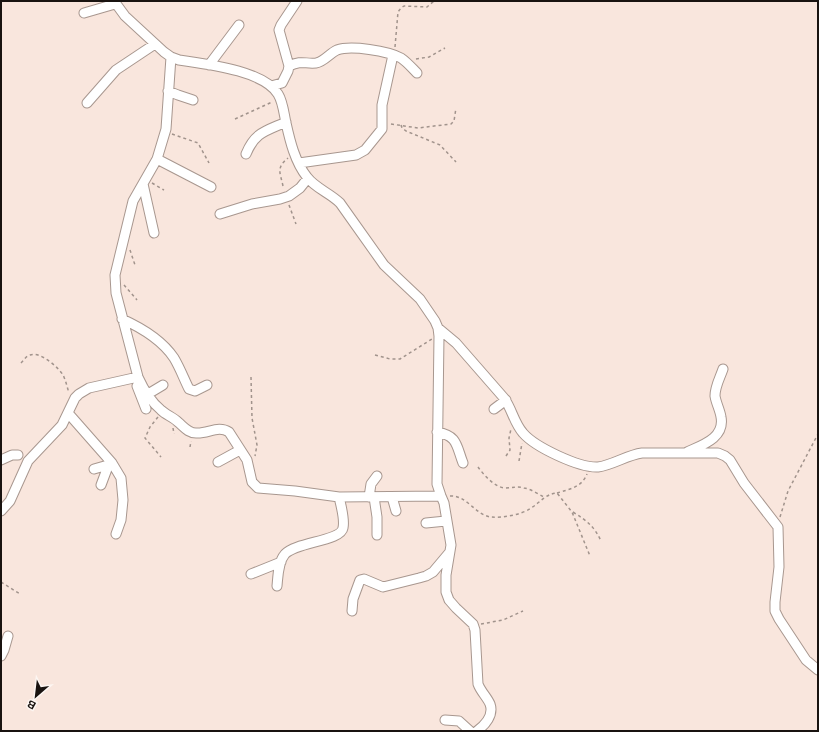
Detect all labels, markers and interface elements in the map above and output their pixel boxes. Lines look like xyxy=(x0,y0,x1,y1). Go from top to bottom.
north arrow xyxy=(16,676,56,716)
text: B xyxy=(25,698,38,712)

